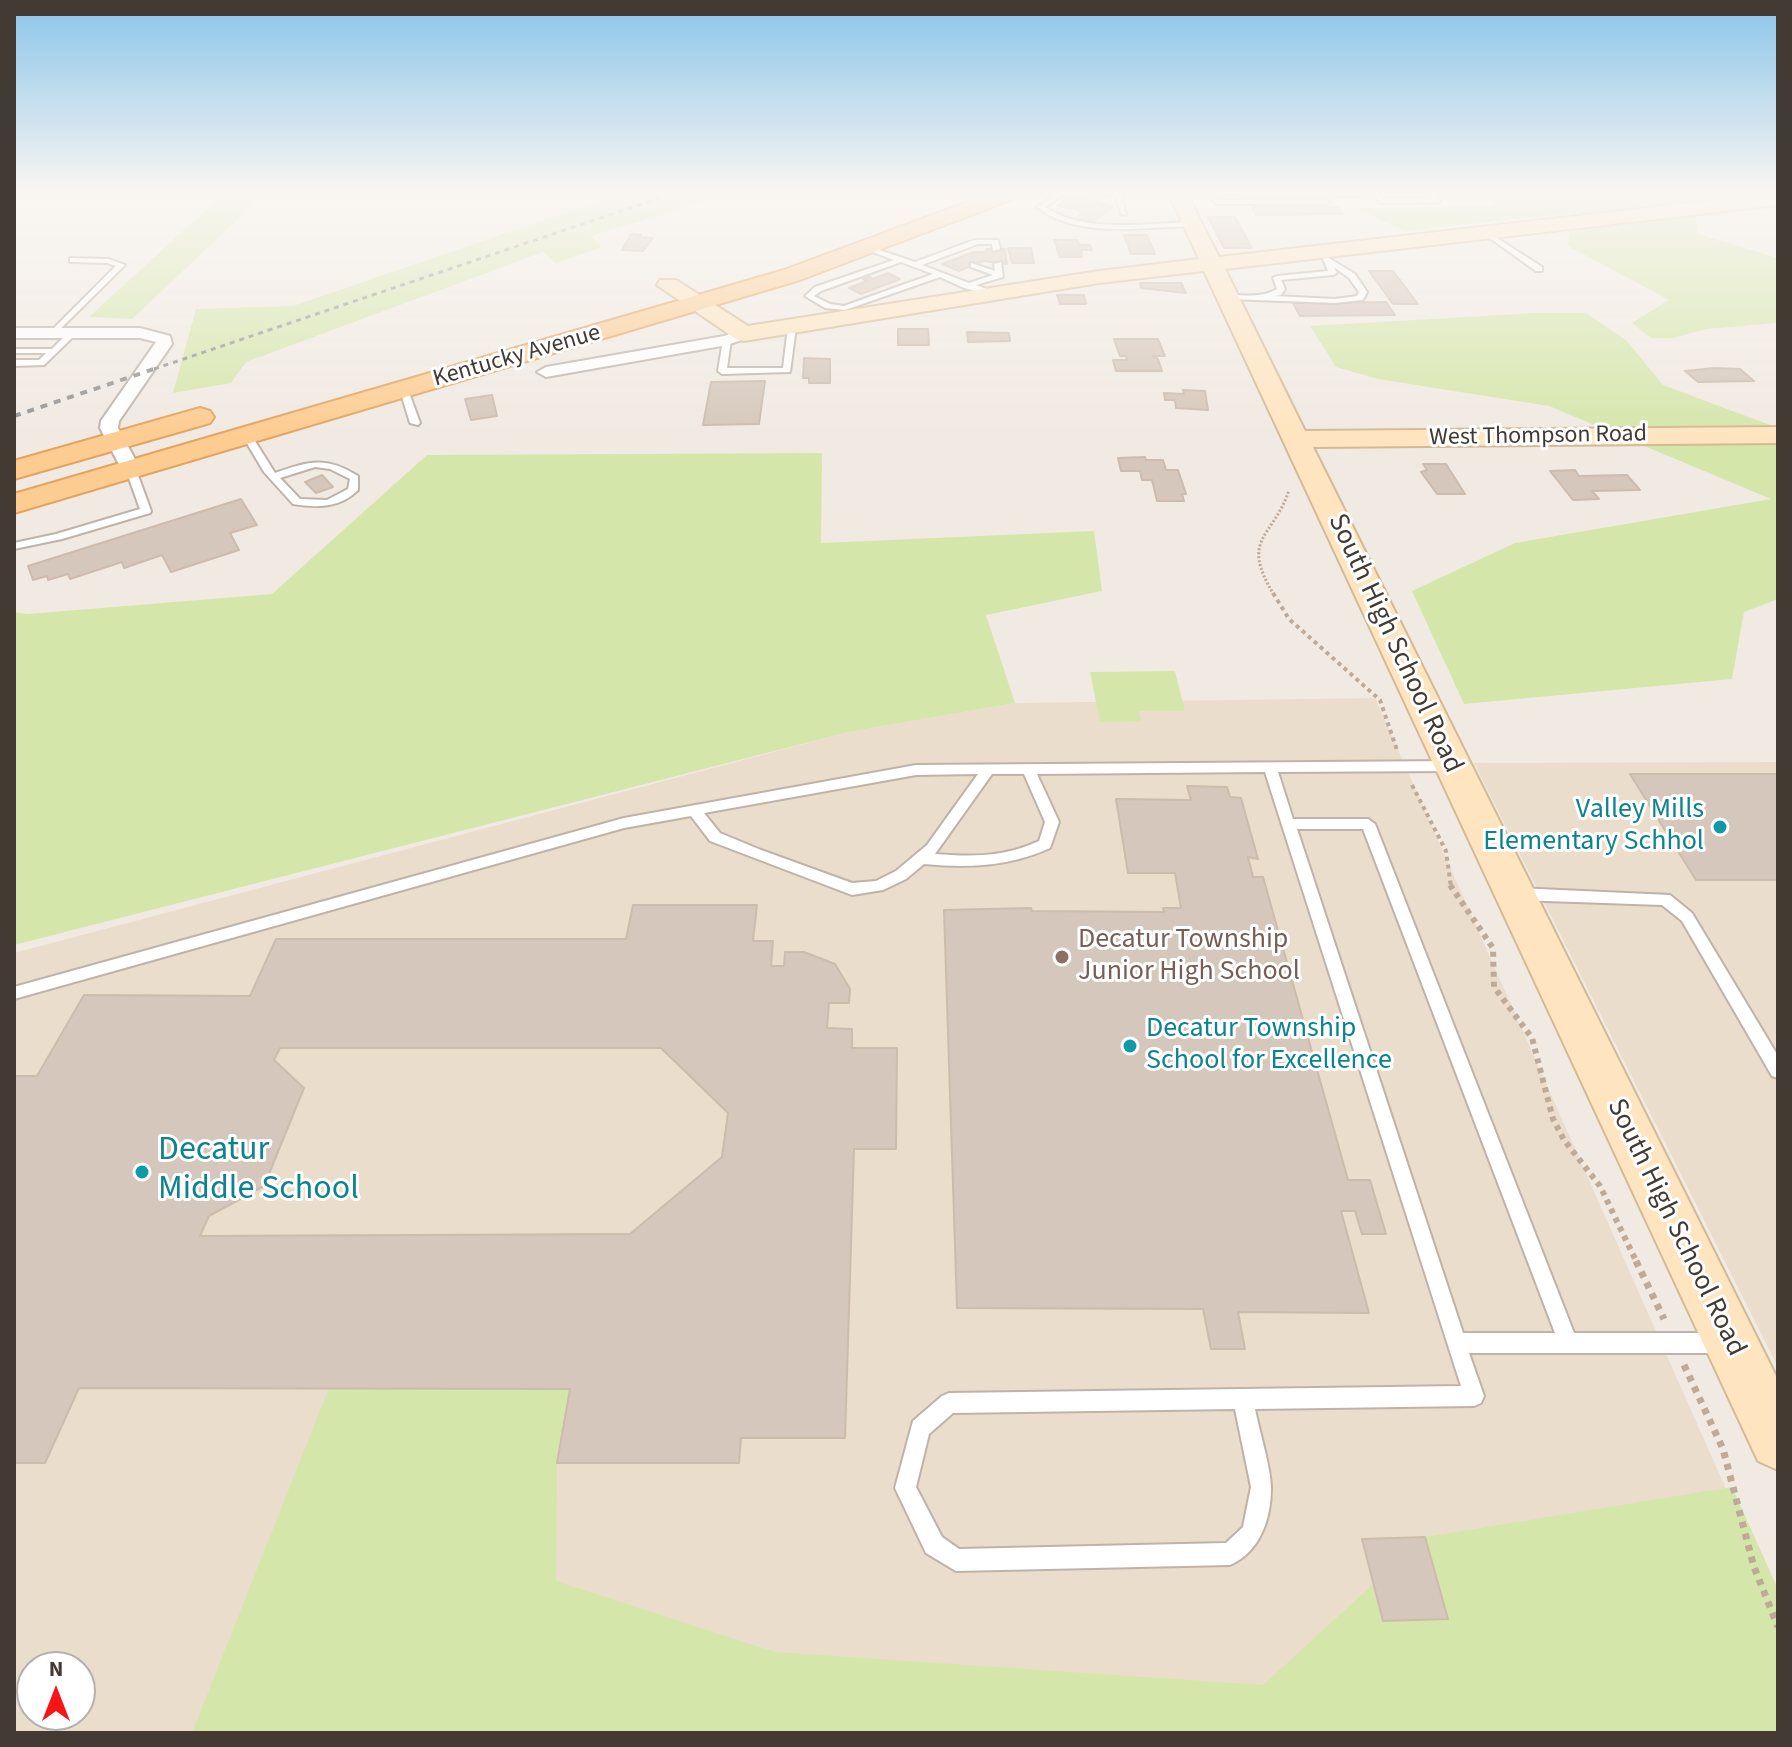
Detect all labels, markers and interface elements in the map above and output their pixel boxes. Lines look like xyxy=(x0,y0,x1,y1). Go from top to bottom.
street label: Kentucky Avenue xyxy=(430,319,604,395)
street label: West Thompson Road xyxy=(1429,421,1647,453)
street label: South High School Road xyxy=(1319,509,1469,779)
place label: Valley Mills Elementary Schhol xyxy=(1483,794,1704,860)
marker: Valley Mills Elementary Schhol xyxy=(1711,818,1729,836)
place label: Decatur Township Junior High School xyxy=(1078,924,1300,990)
marker: Decatur Township Junior High School xyxy=(1053,948,1071,966)
place label: Decatur Township School for Excellence xyxy=(1146,1013,1392,1079)
marker: Decatur Township School for Excellence xyxy=(1121,1037,1139,1055)
street label: South High School Road xyxy=(1598,1094,1752,1362)
place label: Decatur Middle School xyxy=(158,1132,359,1212)
marker: Decatur Middle School xyxy=(133,1163,151,1181)
north arrow xyxy=(16,1651,96,1731)
text: N xyxy=(49,1653,63,1685)

